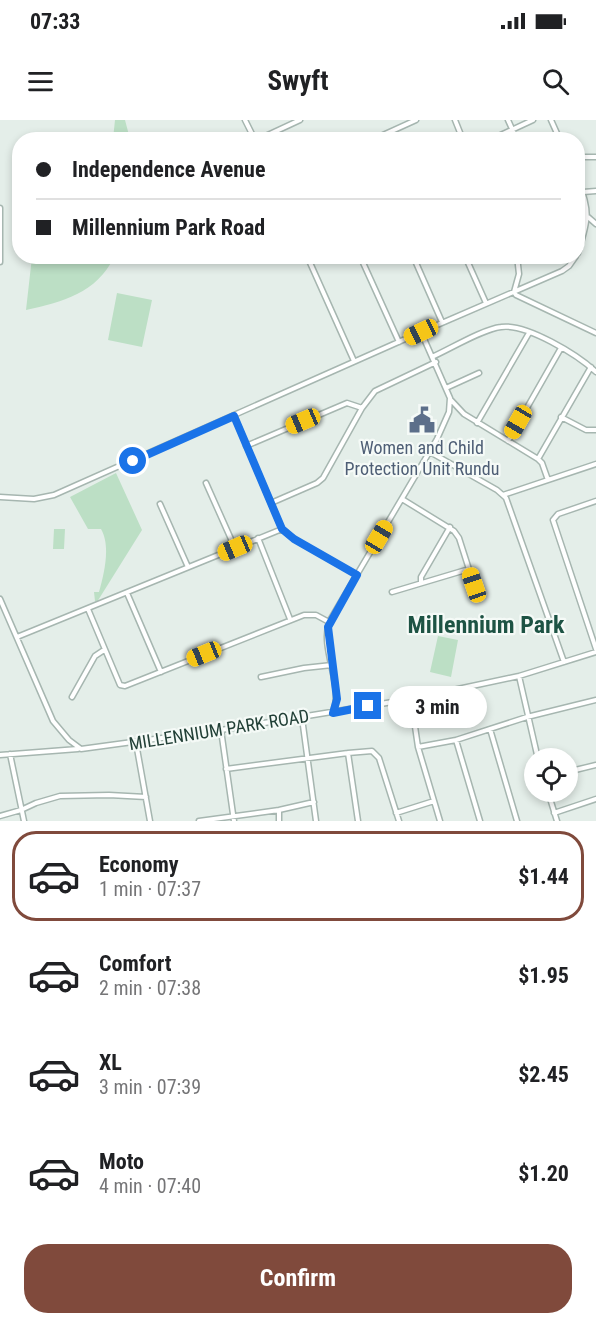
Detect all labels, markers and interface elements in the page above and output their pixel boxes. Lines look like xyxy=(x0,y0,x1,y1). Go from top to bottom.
text: 07:33 xyxy=(30,9,81,34)
icon: menu xyxy=(24,65,57,98)
text: Swyft xyxy=(268,65,329,97)
icon: search xyxy=(539,65,572,98)
text: Independence Avenue xyxy=(72,157,265,182)
text: Millennium Park Road xyxy=(72,215,265,240)
car xyxy=(401,316,441,348)
car xyxy=(501,402,535,442)
public building icon: Women and Child Protection Unit Rundu xyxy=(407,405,437,435)
car xyxy=(283,406,323,436)
place label: Women and Child Protection Unit Rundu xyxy=(345,437,499,479)
route start xyxy=(119,447,146,474)
car xyxy=(362,517,396,557)
car xyxy=(215,533,255,563)
car xyxy=(460,565,488,605)
district label: Millennium Park xyxy=(408,611,565,639)
car xyxy=(184,639,224,669)
callout: 3 min xyxy=(389,685,488,727)
route end xyxy=(354,692,381,719)
text: 3 min xyxy=(415,695,460,719)
street label: MILLENNIUM PARK ROAD xyxy=(127,705,311,754)
map controls xyxy=(524,748,578,802)
button: locate xyxy=(524,748,578,802)
icon: car xyxy=(27,849,81,903)
text: Economy xyxy=(99,852,179,877)
text: $1.44 xyxy=(518,864,569,889)
text: 1 min · 07:37 xyxy=(99,877,201,901)
icon: car xyxy=(27,948,81,1002)
text: Comfort xyxy=(99,951,172,976)
text: $1.95 xyxy=(518,963,569,988)
text: 2 min · 07:38 xyxy=(99,976,201,1000)
icon: car xyxy=(27,1047,81,1101)
text: XL xyxy=(99,1050,122,1075)
text: $2.45 xyxy=(518,1062,569,1087)
text: 3 min · 07:39 xyxy=(99,1075,201,1099)
icon: car xyxy=(27,1146,81,1200)
text: Moto xyxy=(99,1149,144,1174)
text: $1.20 xyxy=(518,1161,569,1186)
text: 4 min · 07:40 xyxy=(99,1174,201,1198)
button: Confirm xyxy=(24,1244,572,1313)

